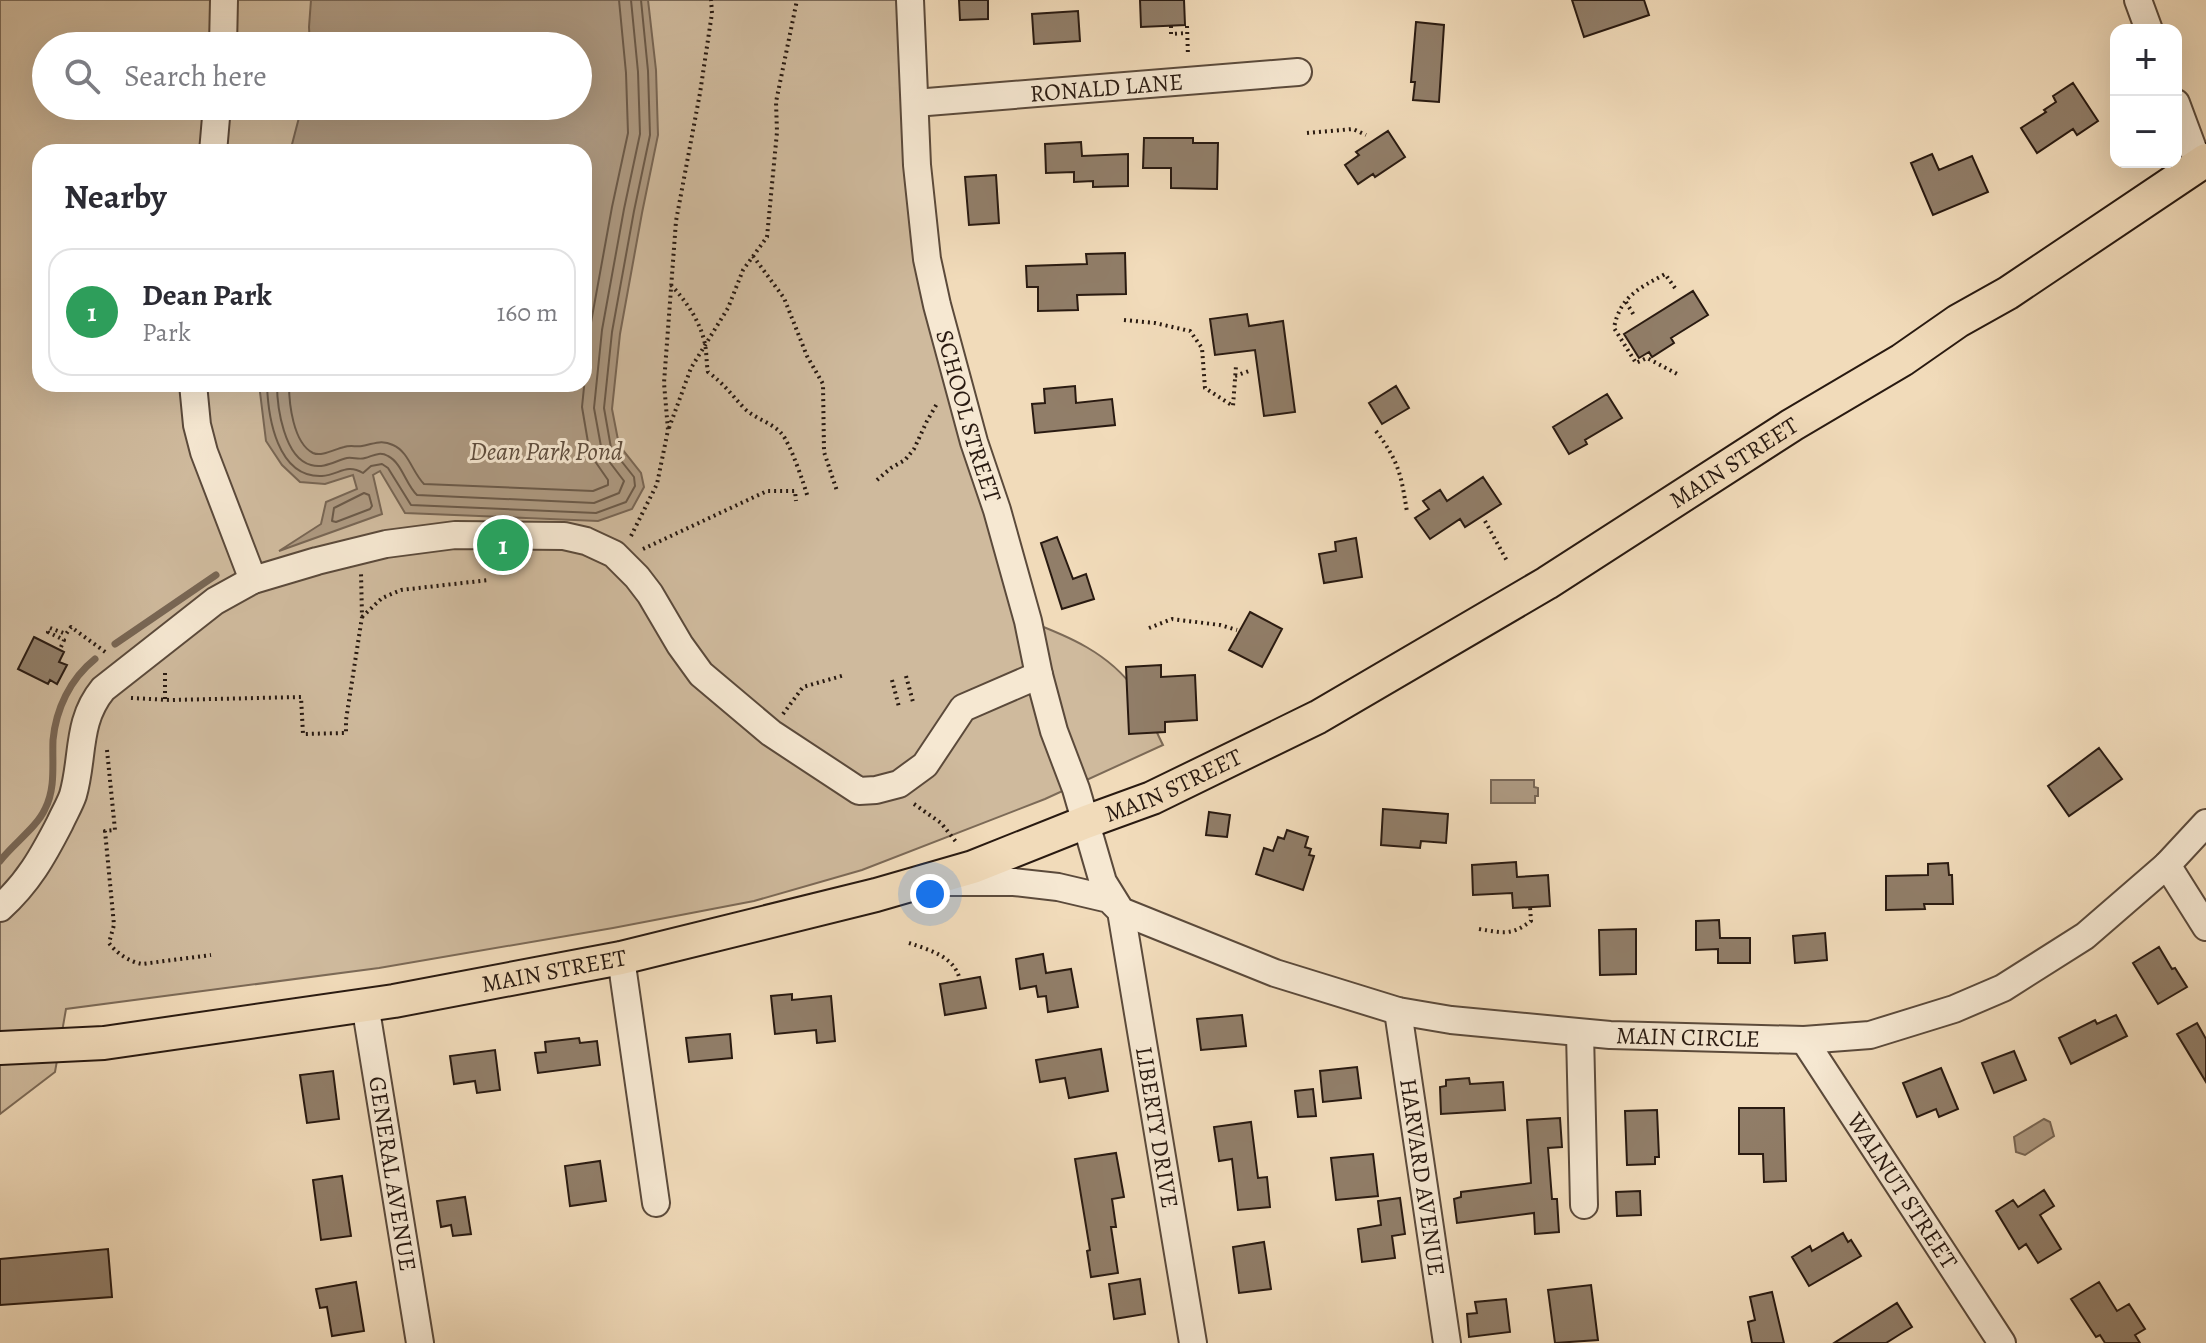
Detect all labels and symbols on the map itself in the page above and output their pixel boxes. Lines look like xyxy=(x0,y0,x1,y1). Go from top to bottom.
street label: RONALD LANE xyxy=(1028,65,1184,110)
street label: SCHOOL STREET xyxy=(928,326,1009,506)
street label: MAIN STREET xyxy=(1663,409,1804,516)
water label: Dean Park Pond xyxy=(469,434,623,469)
pin: 1 xyxy=(477,515,529,575)
street label: MAIN STREET xyxy=(1100,741,1247,830)
your location xyxy=(910,874,950,914)
street label: MAIN STREET xyxy=(479,941,629,1000)
street label: MAIN CIRCLE xyxy=(1616,1019,1760,1055)
street label: LIBERTY DRIVE xyxy=(1128,1044,1186,1211)
street label: GENERAL AVENUE xyxy=(361,1074,424,1274)
street label: HARVARD AVENUE xyxy=(1392,1076,1453,1278)
street label: WALNUT STREET xyxy=(1839,1105,1965,1275)

